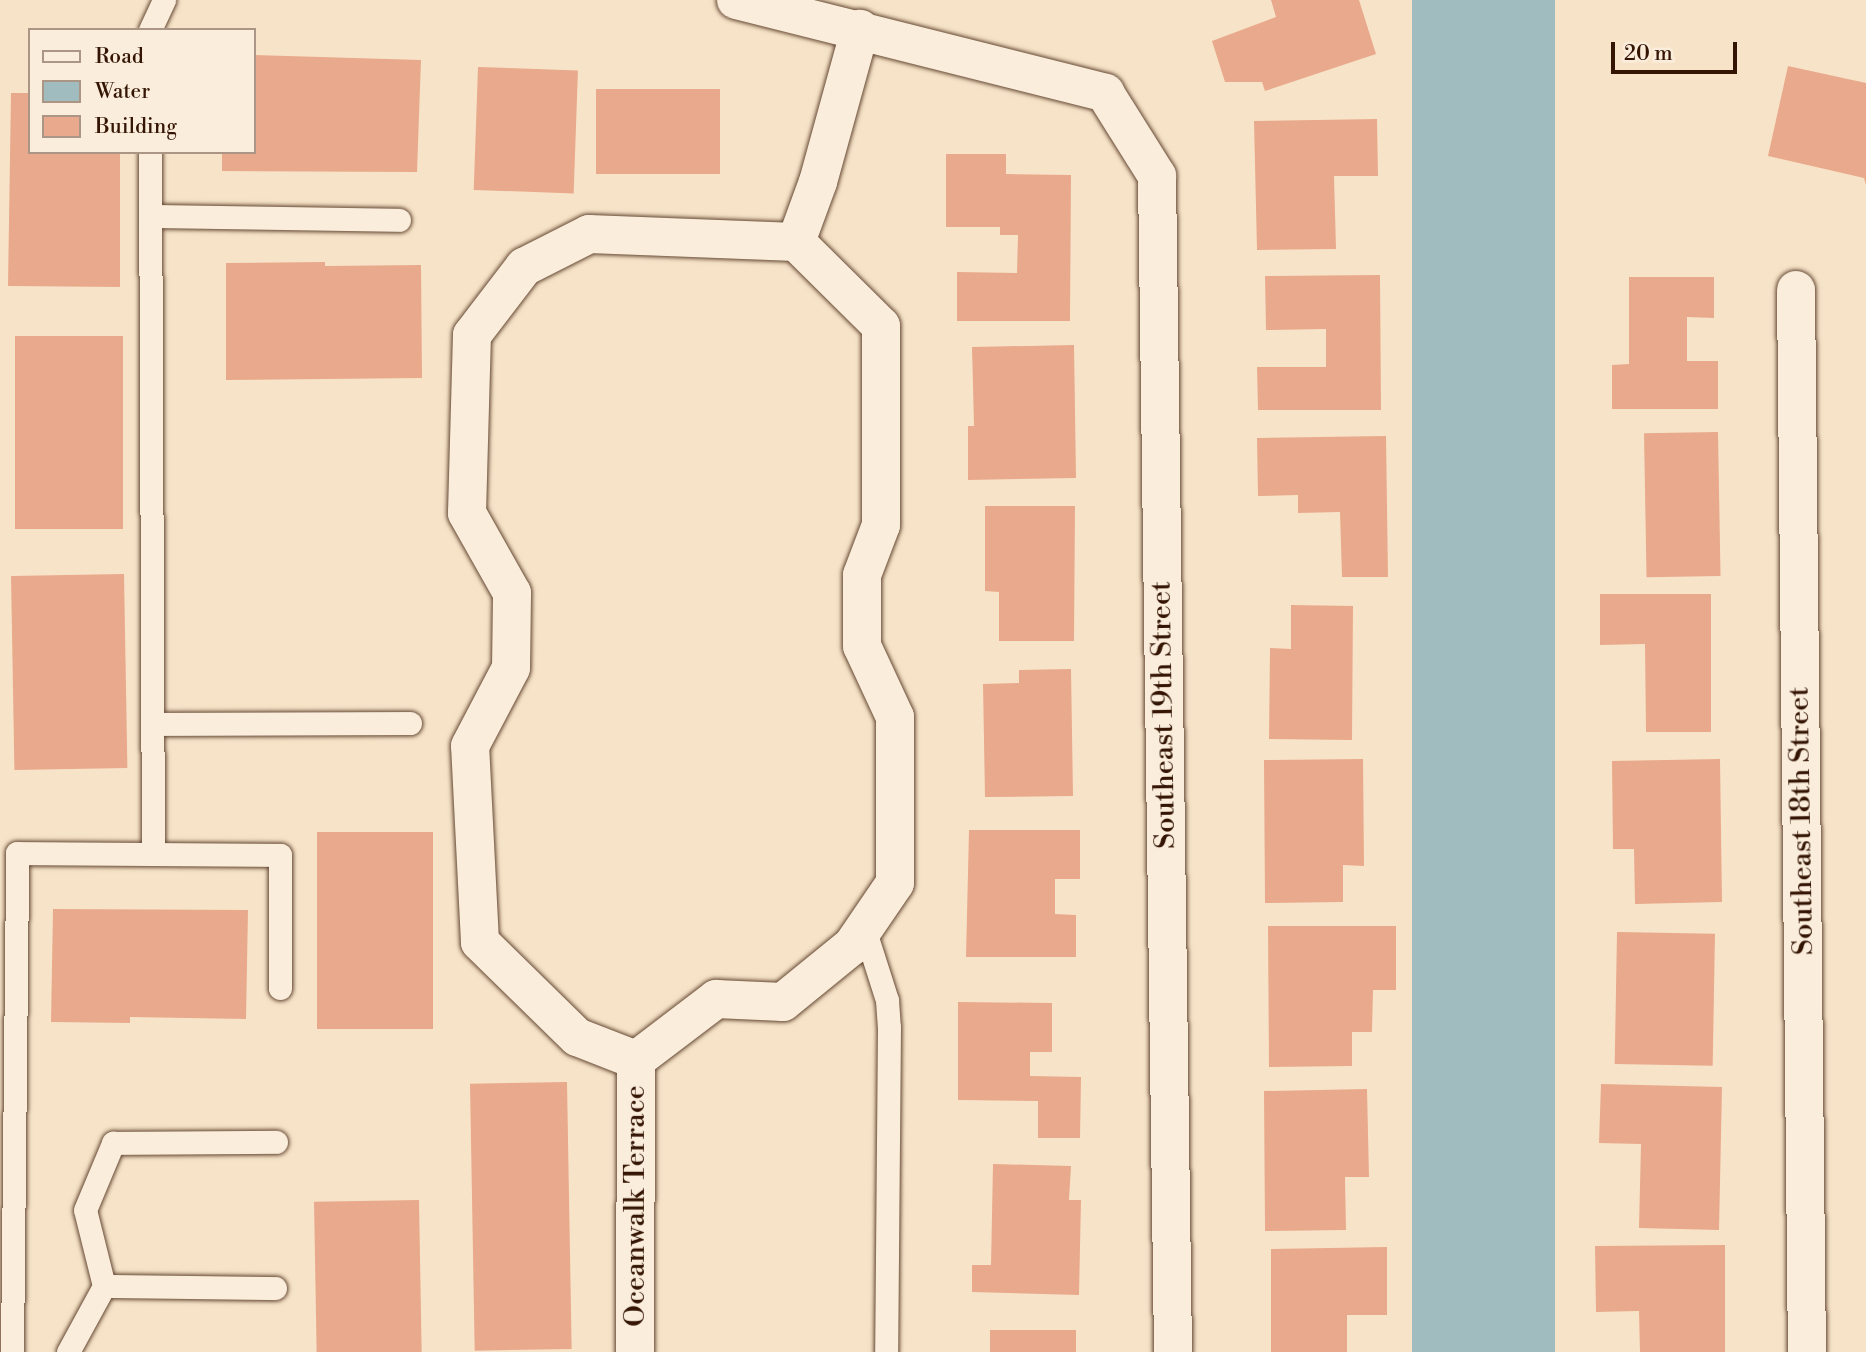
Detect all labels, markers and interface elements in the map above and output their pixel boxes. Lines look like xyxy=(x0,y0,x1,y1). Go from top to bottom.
legend xyxy=(28,28,256,154)
scale bar xyxy=(1614,28,1740,72)
text: 20 m xyxy=(1624,41,1673,67)
text: Road xyxy=(95,44,144,70)
text: Water xyxy=(95,79,150,105)
text: Building xyxy=(95,114,177,140)
street label: Southeast 19th Street xyxy=(1145,581,1183,849)
street label: Southeast 18th Street xyxy=(1783,686,1821,956)
street label: Oceanwalk Terrace xyxy=(619,1085,653,1327)

